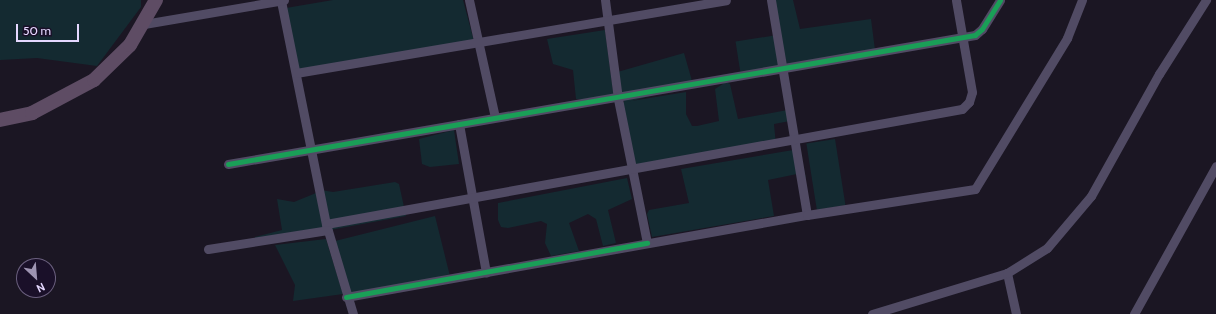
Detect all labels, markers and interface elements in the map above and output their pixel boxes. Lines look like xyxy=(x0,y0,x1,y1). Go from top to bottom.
scale bar xyxy=(18,16,81,42)
text: 50 m xyxy=(23,23,51,38)
north arrow xyxy=(16,258,56,298)
text: N xyxy=(34,280,47,296)

